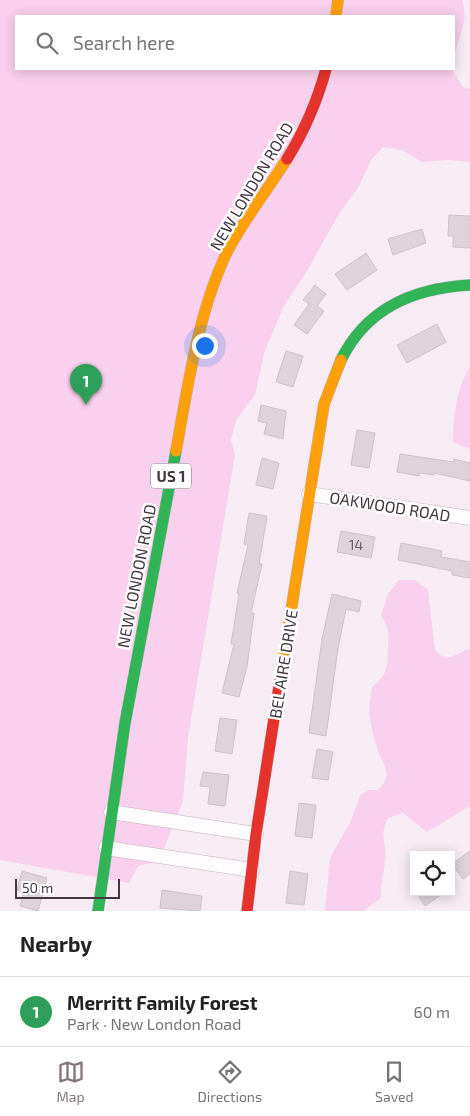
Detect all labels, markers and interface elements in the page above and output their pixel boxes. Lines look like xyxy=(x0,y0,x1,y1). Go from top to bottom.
search box xyxy=(15,15,455,70)
icon: search xyxy=(33,29,61,57)
text: Search here xyxy=(73,31,175,54)
street label: NEW LONDON ROAD xyxy=(205,119,297,253)
your location xyxy=(192,333,218,359)
pin: 1 xyxy=(70,364,102,405)
road number: US 1 xyxy=(151,464,191,488)
street label: OAKWOOD ROAD xyxy=(328,487,452,525)
street label: NEW LONDON ROAD xyxy=(113,503,159,649)
house number: 14 xyxy=(349,536,363,553)
street label: BEL AIRE DRIVE xyxy=(265,608,301,720)
map controls xyxy=(410,851,455,896)
button: locate xyxy=(410,851,455,896)
scale bar xyxy=(15,876,120,899)
text: 50 m xyxy=(22,879,53,896)
text: Nearby xyxy=(20,931,92,956)
text: Merritt Family Forest xyxy=(67,991,258,1014)
text: 1 xyxy=(33,1002,39,1021)
text: 60 m xyxy=(414,1002,450,1021)
text: Park · New London Road xyxy=(67,1014,241,1033)
tab: Map xyxy=(56,1058,85,1105)
tab: Directions xyxy=(198,1058,262,1105)
tab: Saved xyxy=(375,1058,414,1105)

